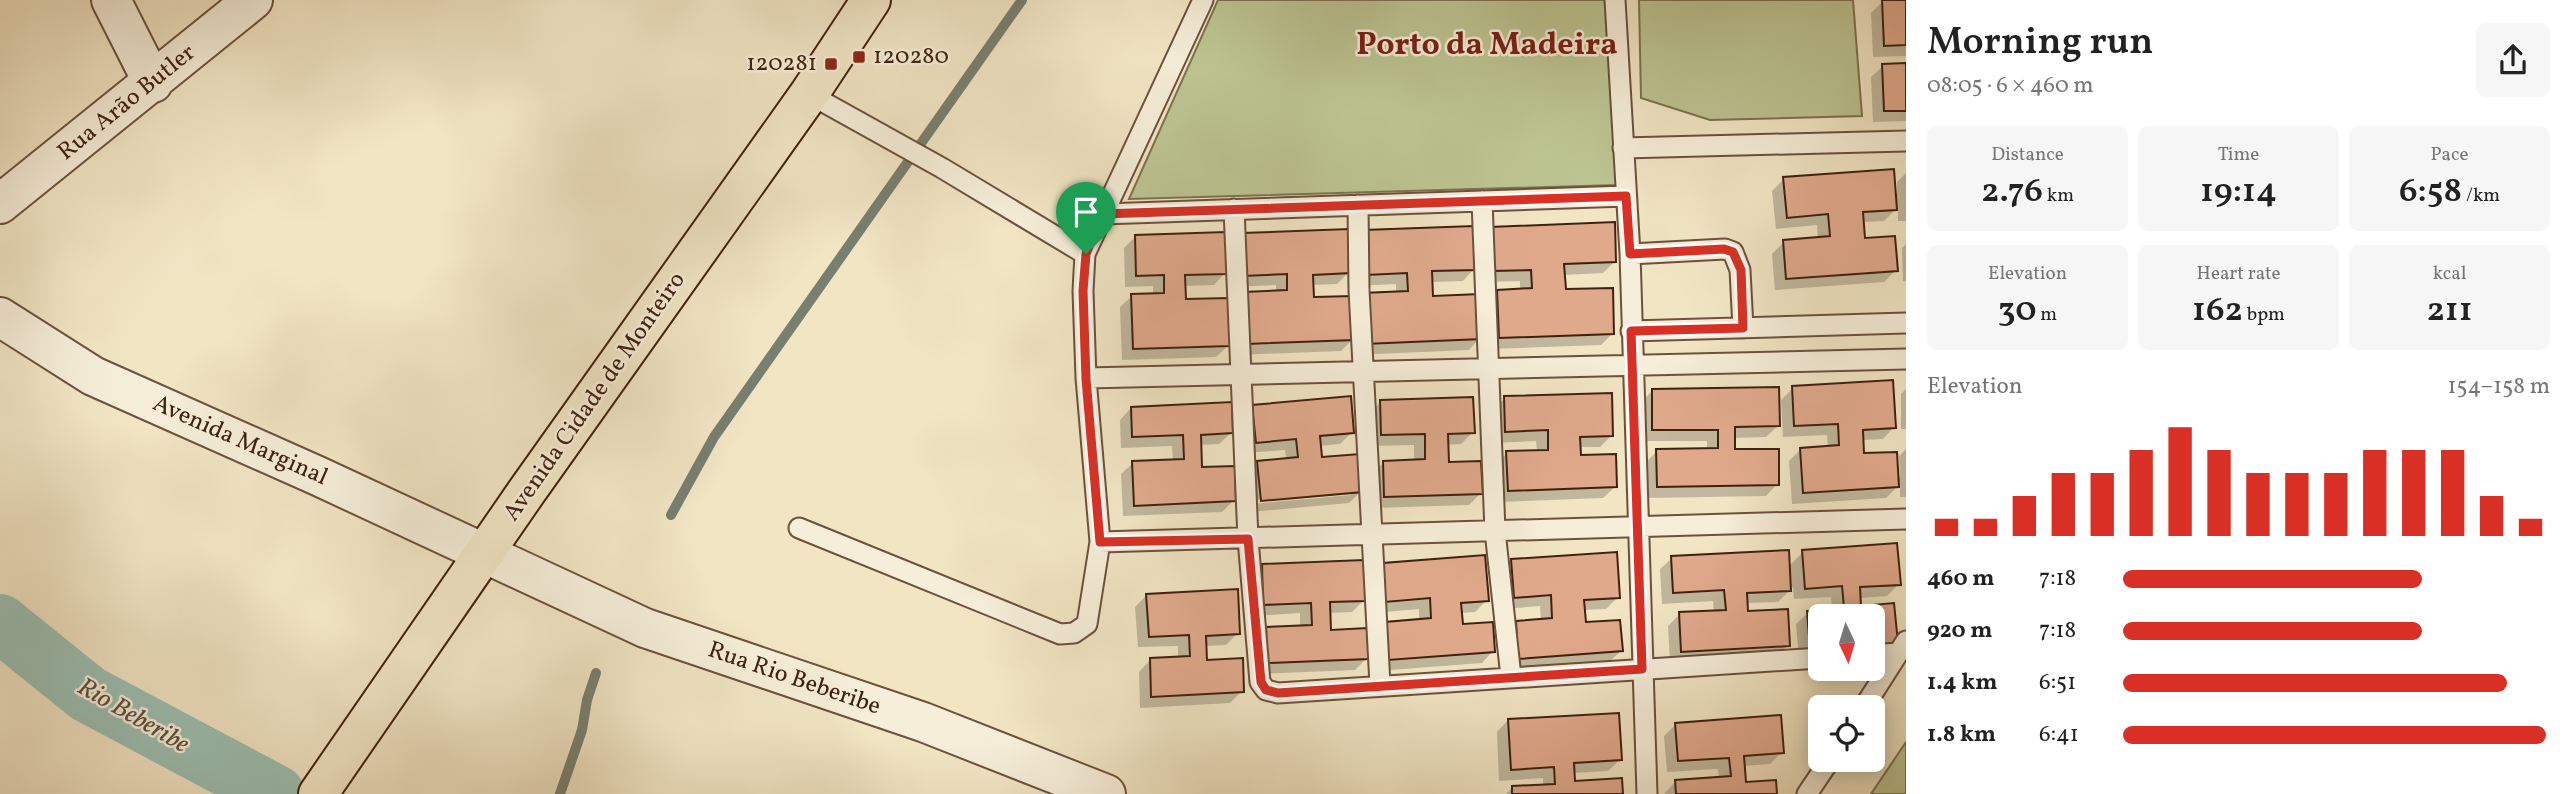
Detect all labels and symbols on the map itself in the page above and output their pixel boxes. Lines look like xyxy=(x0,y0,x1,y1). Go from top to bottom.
district label: Porto da Madeira xyxy=(1356,24,1618,68)
street label: Rua Arão Butler xyxy=(51,37,203,169)
place label: 120280 xyxy=(873,40,949,74)
place label: 120281 xyxy=(746,47,817,81)
marker: 120280 xyxy=(851,49,867,65)
marker: 120281 xyxy=(823,56,839,72)
pin xyxy=(1056,182,1116,254)
street label: Avenida Cidade de Monteiro xyxy=(496,265,694,529)
street label: Avenida Marginal xyxy=(147,387,333,495)
north arrow xyxy=(1808,604,1885,681)
street label: Rua Rio Beberibe xyxy=(703,634,885,724)
water label: Rio Beberibe xyxy=(70,670,196,763)

